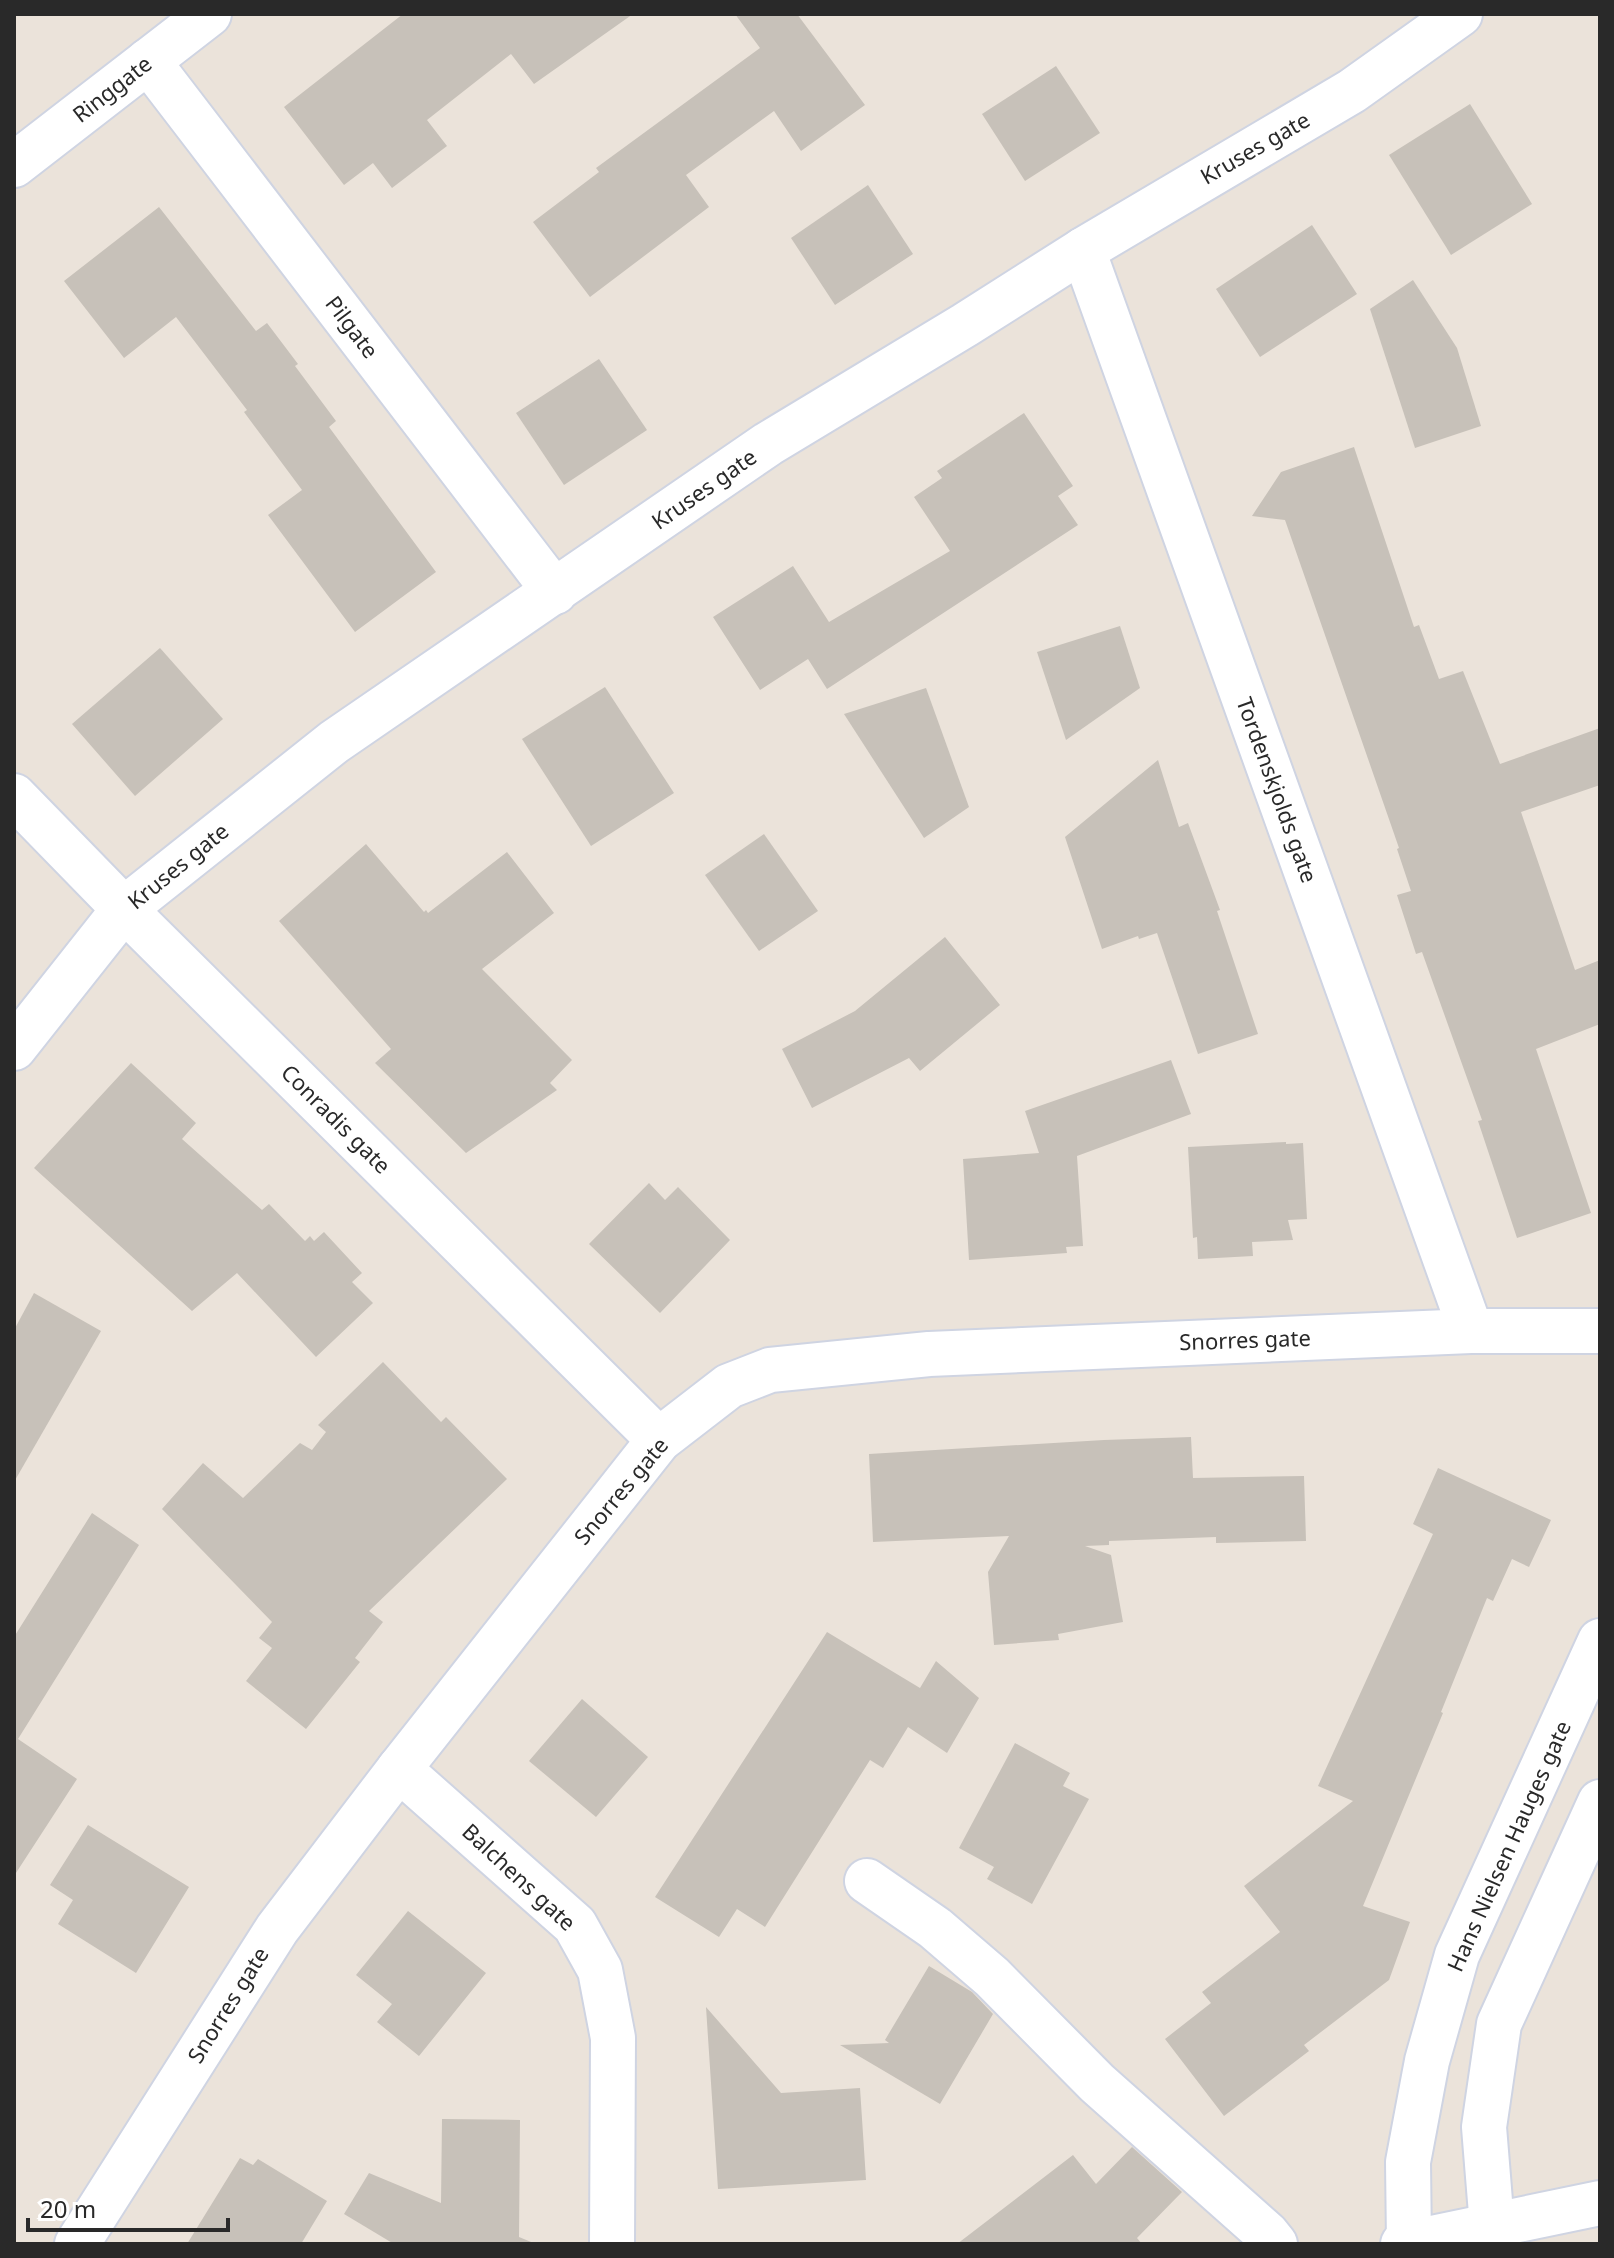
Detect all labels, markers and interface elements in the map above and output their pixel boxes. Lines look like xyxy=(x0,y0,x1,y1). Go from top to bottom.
street label: Ringgate xyxy=(66,48,157,129)
street label: Kruses gate xyxy=(1194,104,1315,191)
street label: Pilgate xyxy=(319,289,386,364)
street label: Kruses gate xyxy=(645,441,762,535)
street label: Tordenskjolds gate xyxy=(1230,693,1325,886)
street label: Kruses gate xyxy=(121,815,234,915)
street label: Conradis gate xyxy=(275,1057,398,1180)
street label: Snorres gate xyxy=(1179,1322,1311,1356)
street label: Snorres gate xyxy=(566,1430,674,1550)
street label: Hans Nielsen Hauges gate xyxy=(1439,1715,1577,1976)
street label: Balchens gate xyxy=(456,1816,583,1937)
street label: Snorres gate xyxy=(180,1941,275,2068)
scale bar xyxy=(28,2182,228,2232)
text: 20 m xyxy=(40,2192,96,2225)

